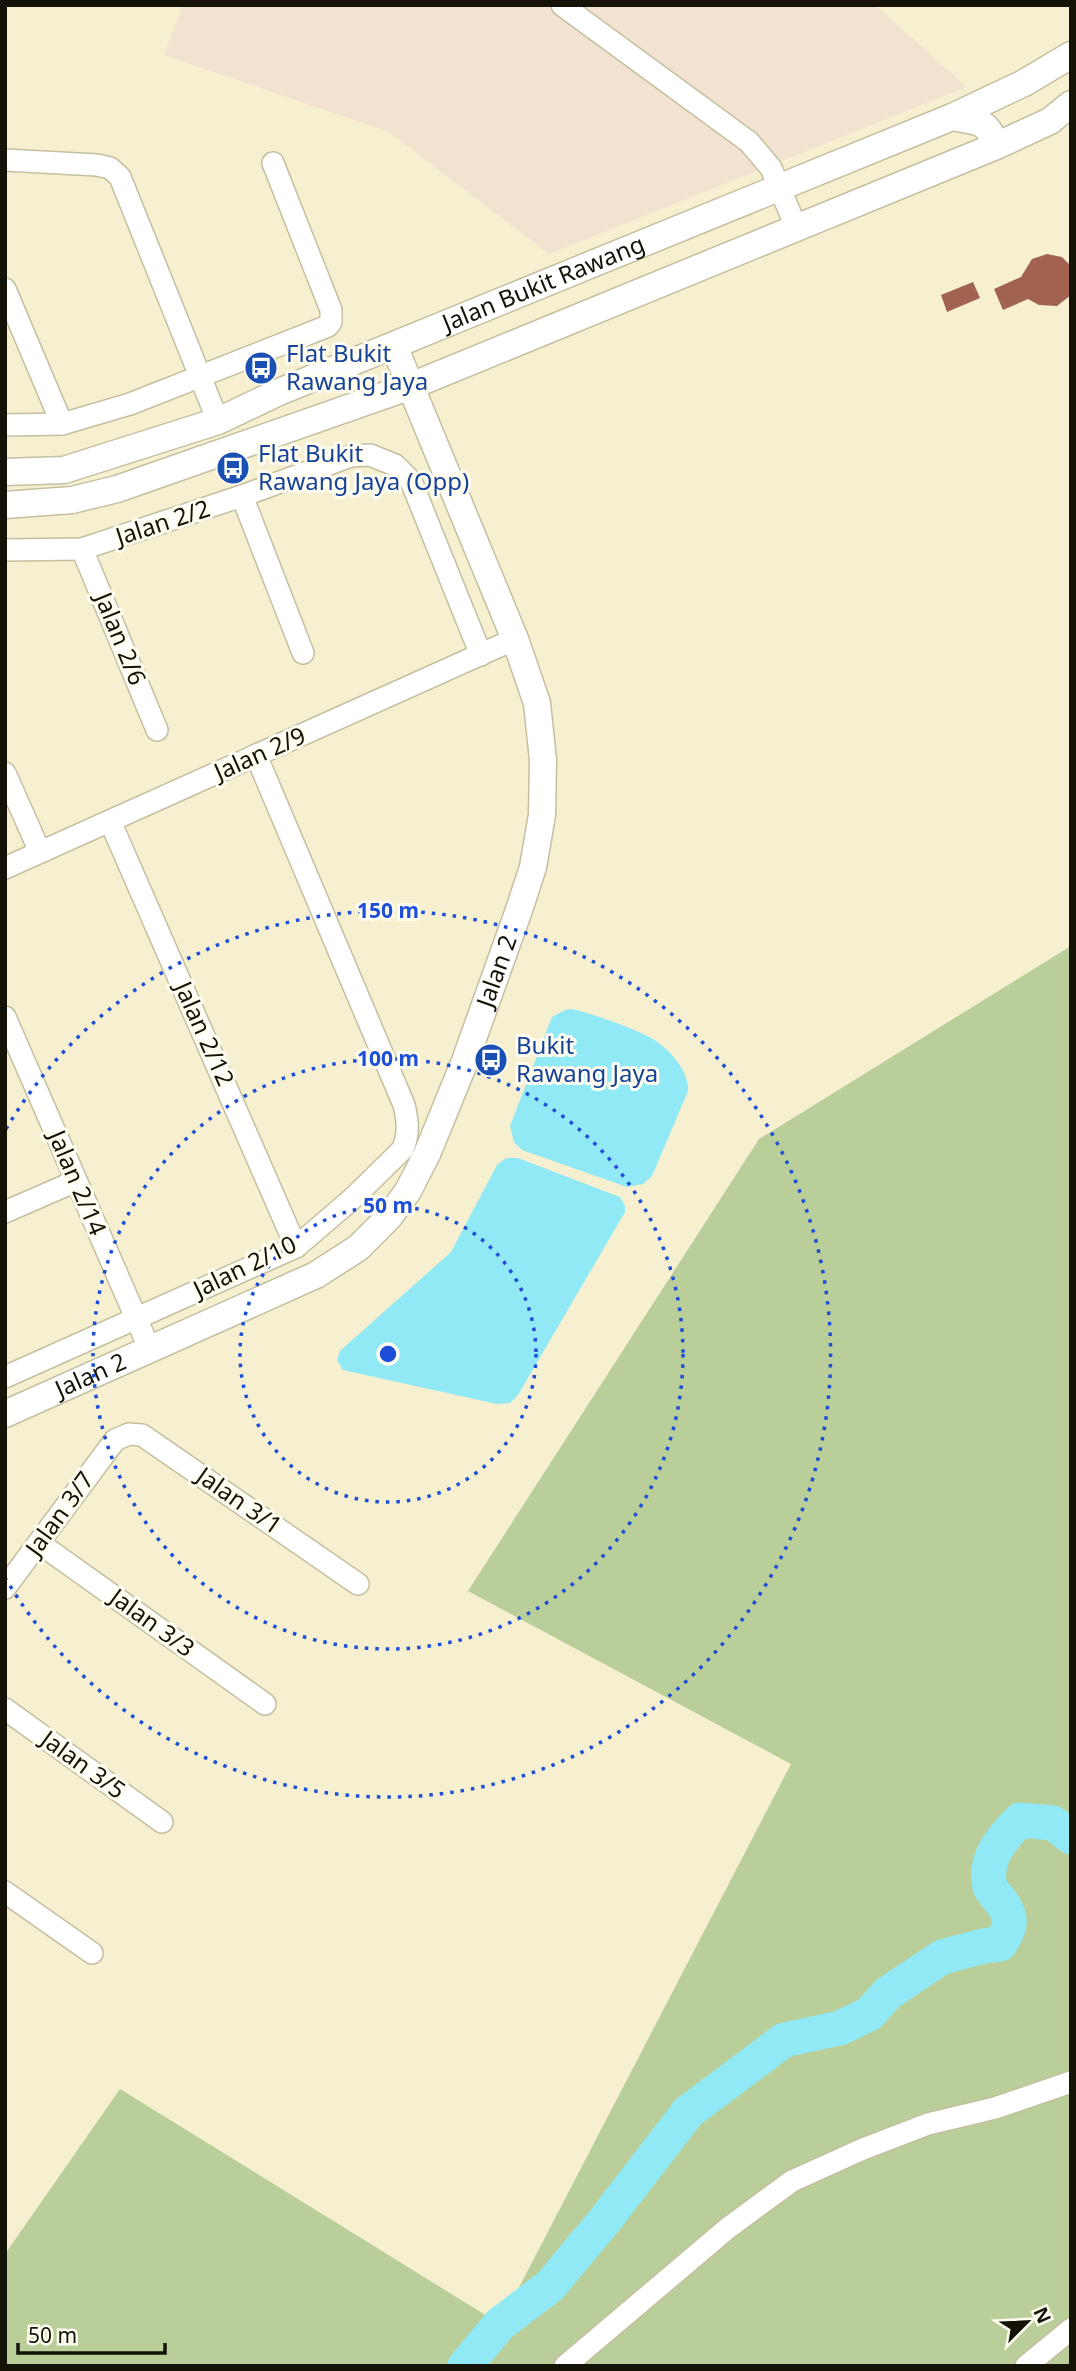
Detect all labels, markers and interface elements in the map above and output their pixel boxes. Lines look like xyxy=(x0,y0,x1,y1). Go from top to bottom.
street label: Jalan Bukit Rawang xyxy=(435,226,649,339)
place label: Flat Bukit Rawang Jaya xyxy=(286,336,428,397)
bus stop icon: Flat Bukit Rawang Jaya xyxy=(242,349,280,387)
place label: Flat Bukit Rawang Jaya (Opp) xyxy=(258,436,469,497)
bus stop icon: Flat Bukit Rawang Jaya (Opp) xyxy=(214,449,252,487)
street label: Jalan 2/2 xyxy=(109,491,214,553)
street label: Jalan 2/6 xyxy=(87,585,155,690)
street label: Jalan 2/9 xyxy=(206,718,310,788)
text: 150 m xyxy=(357,896,419,924)
street label: Jalan 2 xyxy=(467,930,524,1013)
street label: Jalan 2/12 xyxy=(167,974,243,1091)
place label: Bukit Rawang Jaya xyxy=(516,1028,658,1089)
bus stop icon: Bukit Rawang Jaya xyxy=(472,1041,510,1079)
text: 100 m xyxy=(357,1044,419,1072)
street label: Jalan 2/14 xyxy=(41,1123,115,1240)
text: 50 m xyxy=(363,1191,413,1219)
street label: Jalan 2/10 xyxy=(185,1227,301,1306)
centre of rings xyxy=(376,1342,400,1366)
street label: Jalan 2 xyxy=(48,1344,131,1405)
street label: Jalan 3/1 xyxy=(189,1457,289,1541)
street label: Jalan 3/7 xyxy=(16,1464,101,1564)
street label: Jalan 3/3 xyxy=(102,1579,202,1664)
street label: Jalan 3/5 xyxy=(33,1721,133,1806)
north arrow xyxy=(992,2287,1062,2357)
text: N xyxy=(1028,2303,1058,2327)
scale bar xyxy=(18,2312,164,2356)
text: 50 m xyxy=(28,2321,77,2349)

